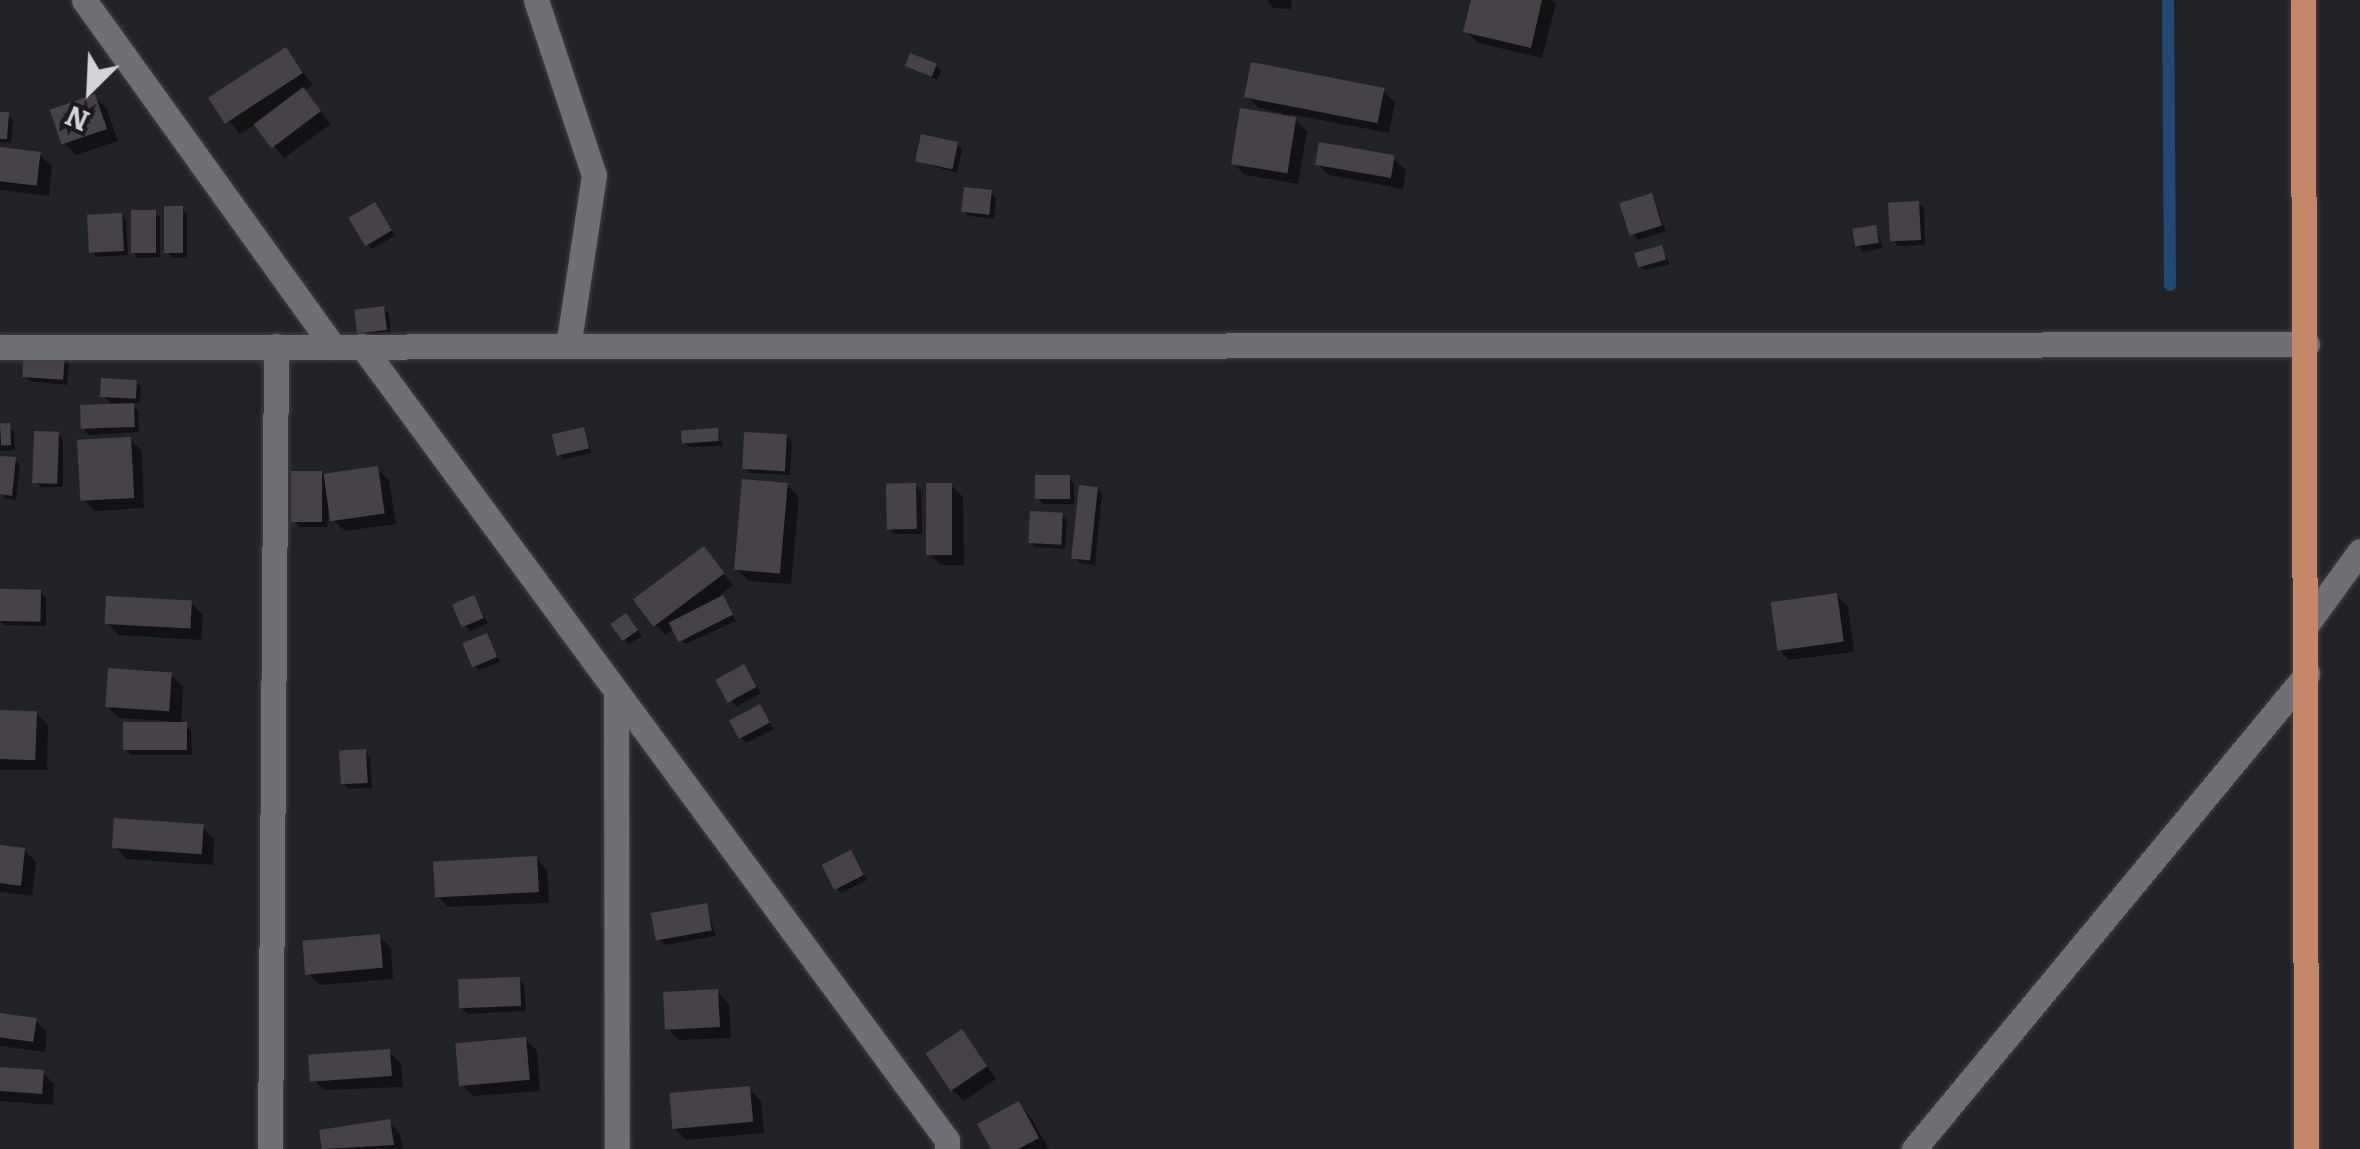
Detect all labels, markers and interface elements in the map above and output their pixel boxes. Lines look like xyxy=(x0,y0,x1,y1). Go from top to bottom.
north arrow xyxy=(40,40,140,140)
text: N xyxy=(61,98,94,137)

